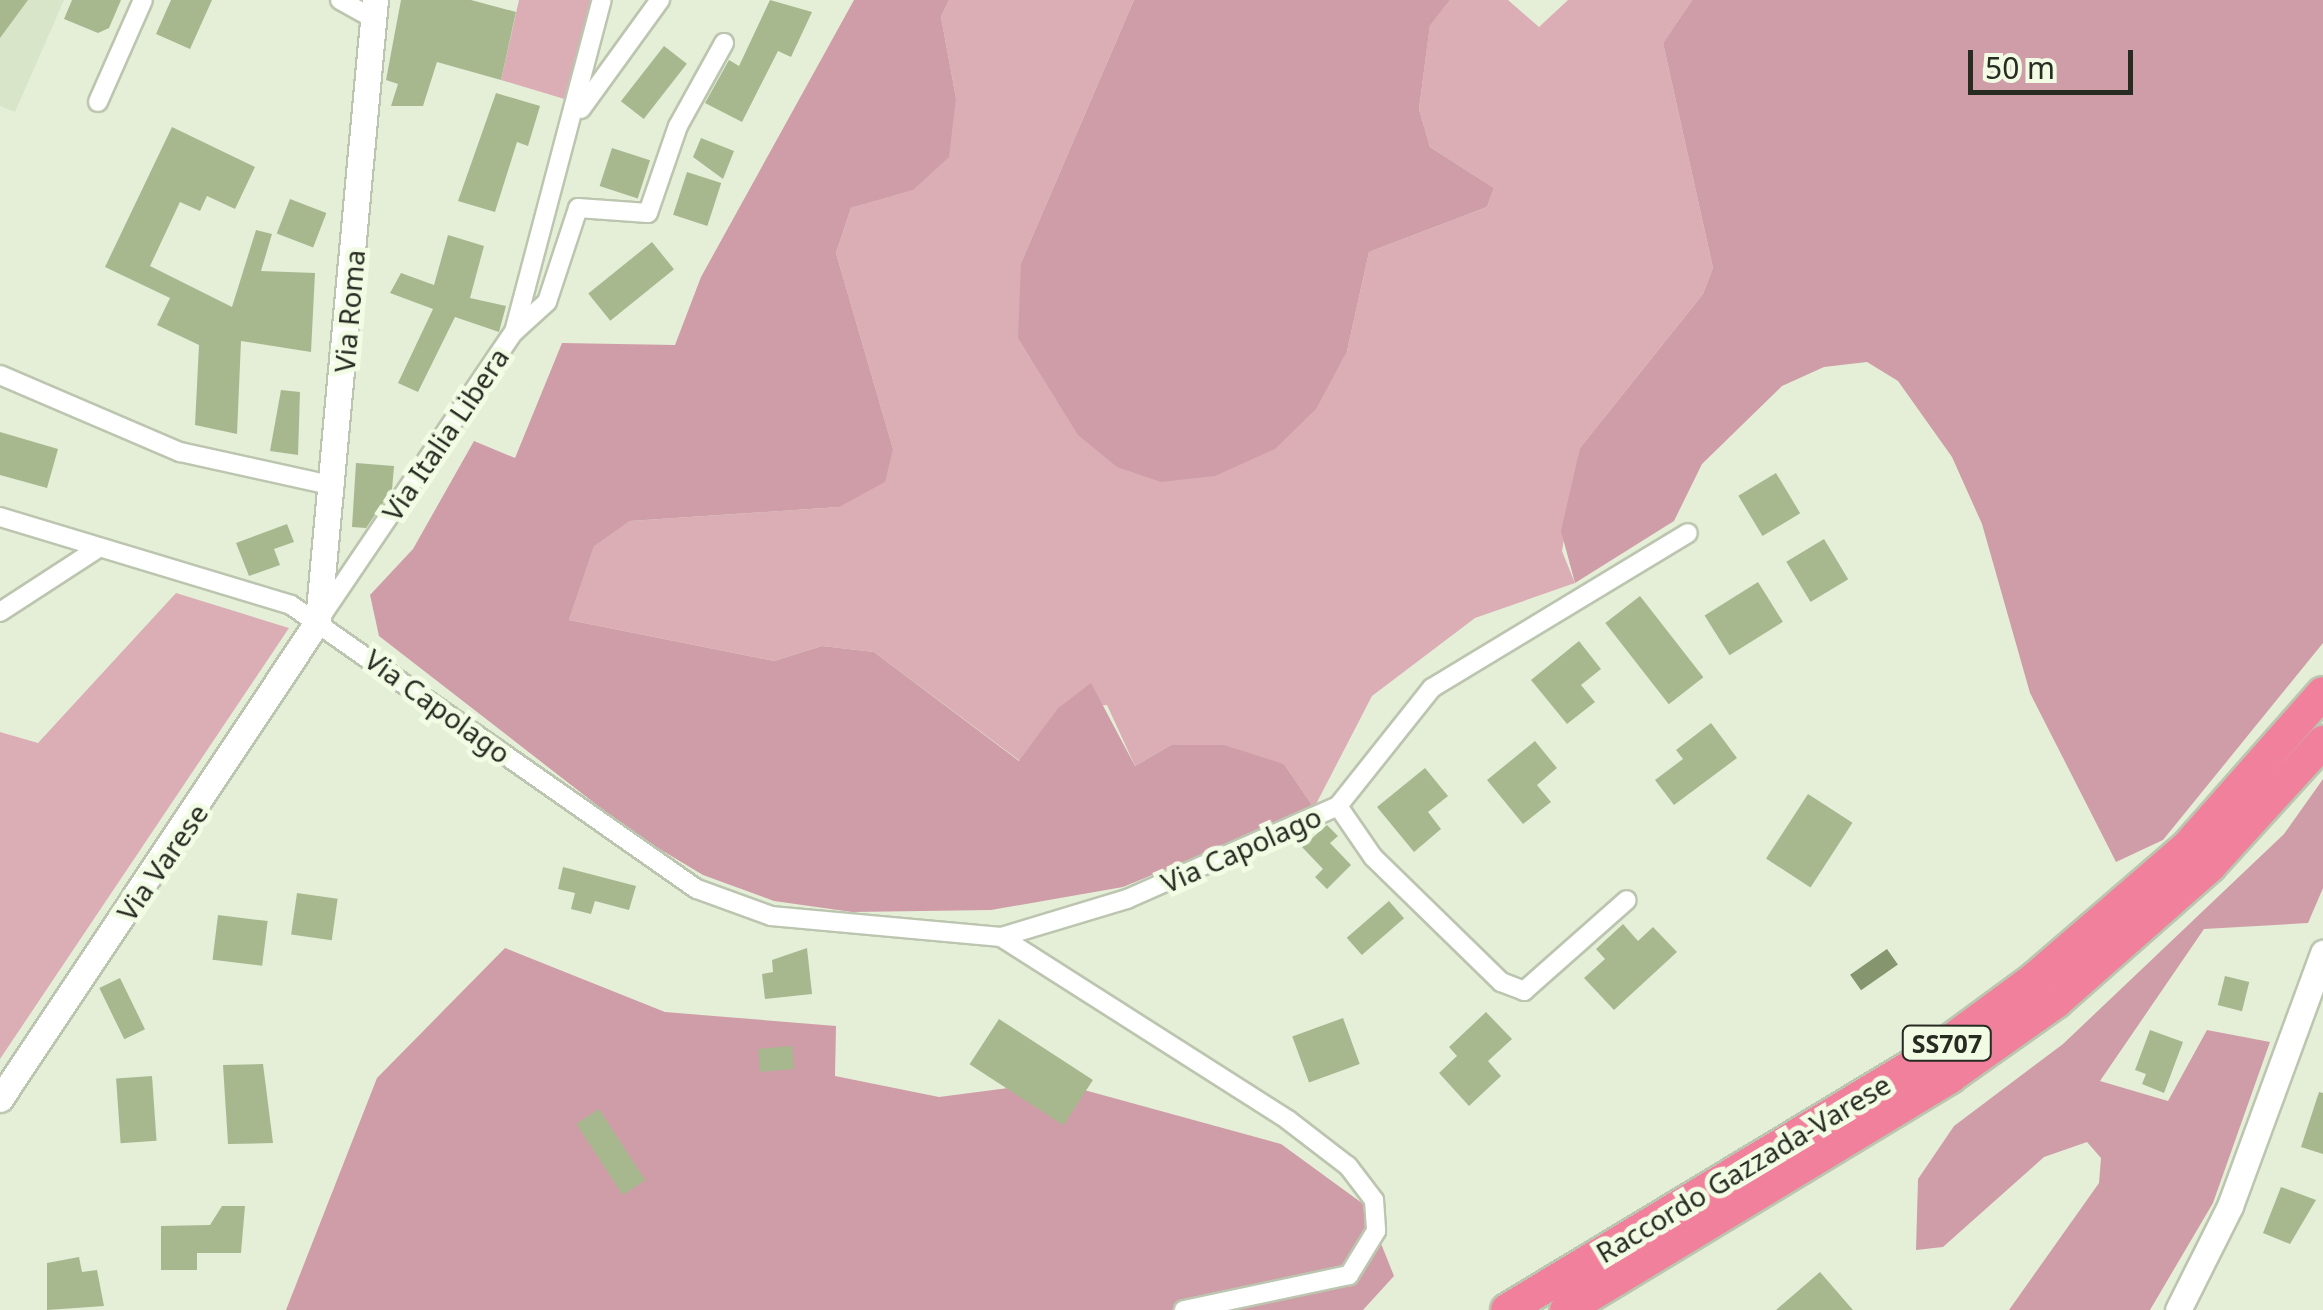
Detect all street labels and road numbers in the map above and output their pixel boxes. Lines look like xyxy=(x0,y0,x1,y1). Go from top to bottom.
street label: Via Roma xyxy=(327,248,371,374)
street label: Via Italia Libera xyxy=(375,341,515,527)
street label: Via Capolago xyxy=(359,642,517,770)
street label: Via Varese xyxy=(110,797,214,927)
street label: Via Capolago xyxy=(1156,799,1326,899)
road number: SS707 xyxy=(1900,1023,1994,1063)
street label: Raccordo Gazzada-Varese xyxy=(1590,1067,1896,1269)

